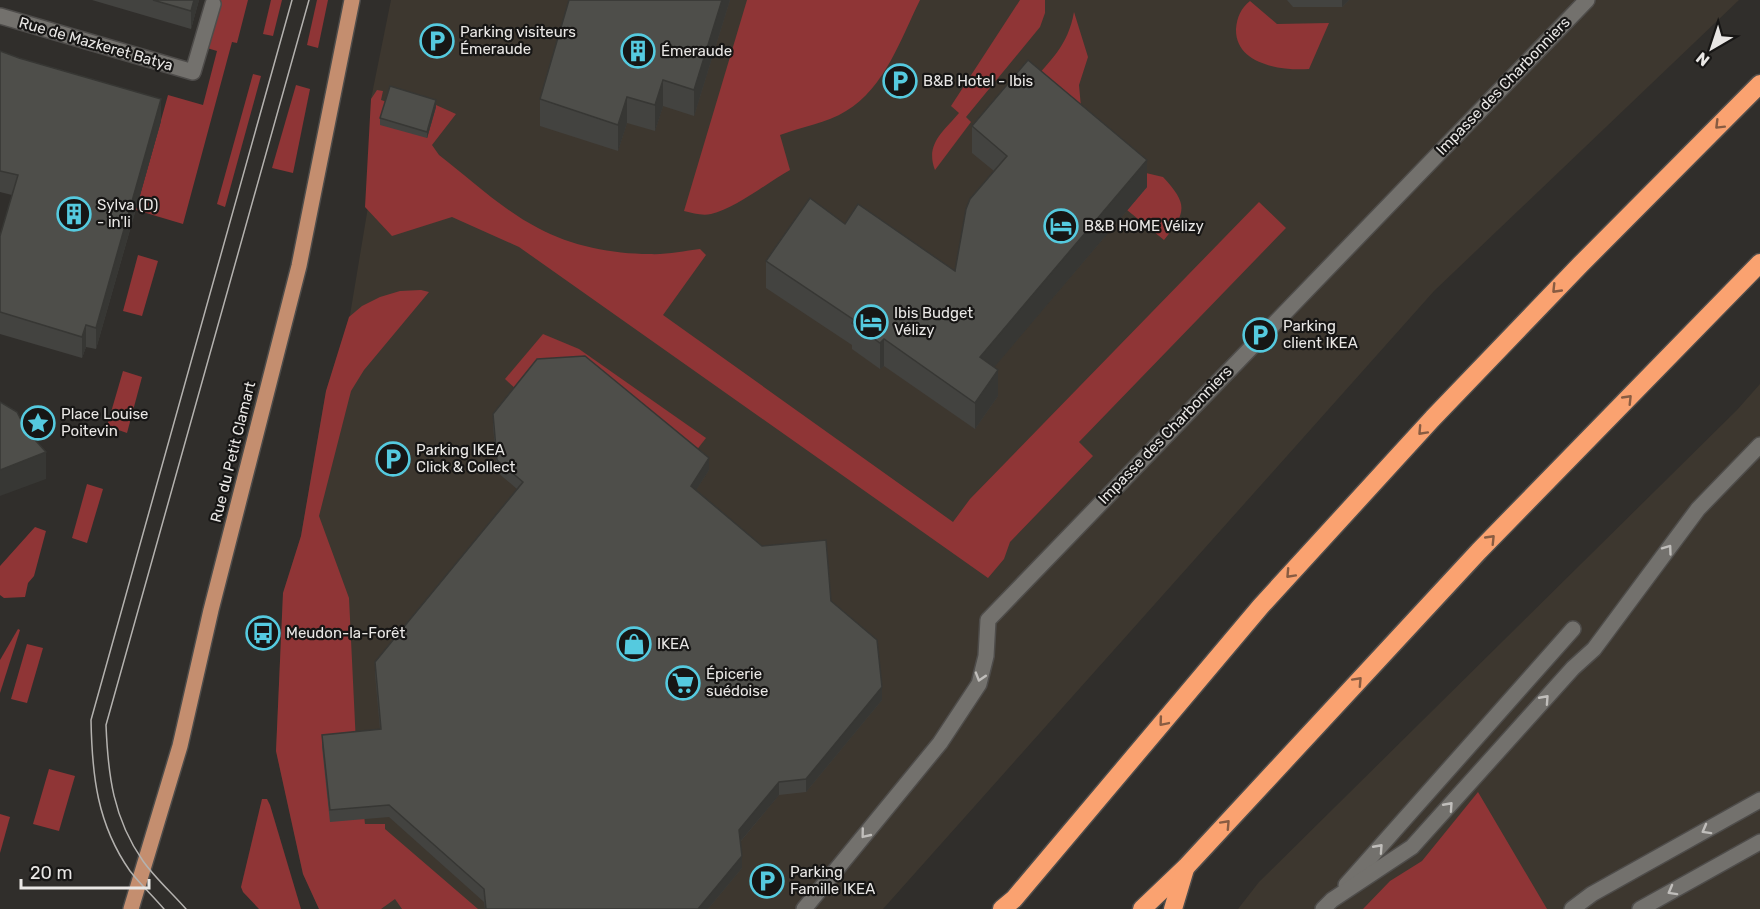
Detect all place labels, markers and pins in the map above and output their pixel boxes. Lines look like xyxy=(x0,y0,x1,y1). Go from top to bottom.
parking icon: Parking visiteurs Émeraude xyxy=(419,23,455,59)
place label: Parking visiteurs Émeraude xyxy=(460,23,576,58)
building icon: Émeraude xyxy=(620,33,656,69)
place label: Émeraude xyxy=(661,42,732,60)
parking icon: B&B Hotel - Ibis xyxy=(882,63,918,99)
place label: B&B Hotel - Ibis xyxy=(923,72,1034,90)
building icon: Sylva (D) - in'li xyxy=(56,196,92,232)
place label: Sylva (D) - in'li xyxy=(97,196,158,231)
hotel icon: B&B HOME Vélizy xyxy=(1043,208,1079,244)
place label: B&B HOME Vélizy xyxy=(1084,217,1204,235)
hotel icon: Ibis Budget Vélizy xyxy=(853,304,889,340)
place label: Ibis Budget Vélizy xyxy=(894,304,973,339)
parking icon: Parking client IKEA xyxy=(1242,317,1278,353)
place label: Parking client IKEA xyxy=(1283,317,1358,352)
place icon: Place Louise Poitevin xyxy=(20,405,56,441)
place label: Place Louise Poitevin xyxy=(61,405,149,440)
parking icon: Parking IKEA Click & Collect xyxy=(375,441,411,477)
place label: Parking IKEA Click & Collect xyxy=(416,441,515,476)
bus stop icon: Meudon-la-Forêt xyxy=(245,615,281,651)
place label: Meudon-la-Forêt xyxy=(286,624,405,642)
shop icon: IKEA xyxy=(616,626,652,662)
place label: IKEA xyxy=(657,635,689,653)
supermarket icon: Épicerie suédoise xyxy=(665,665,701,701)
place label: Épicerie suédoise xyxy=(706,665,768,700)
parking icon: Parking Famille IKEA xyxy=(749,863,785,899)
place label: Parking Famille IKEA xyxy=(790,863,875,898)

